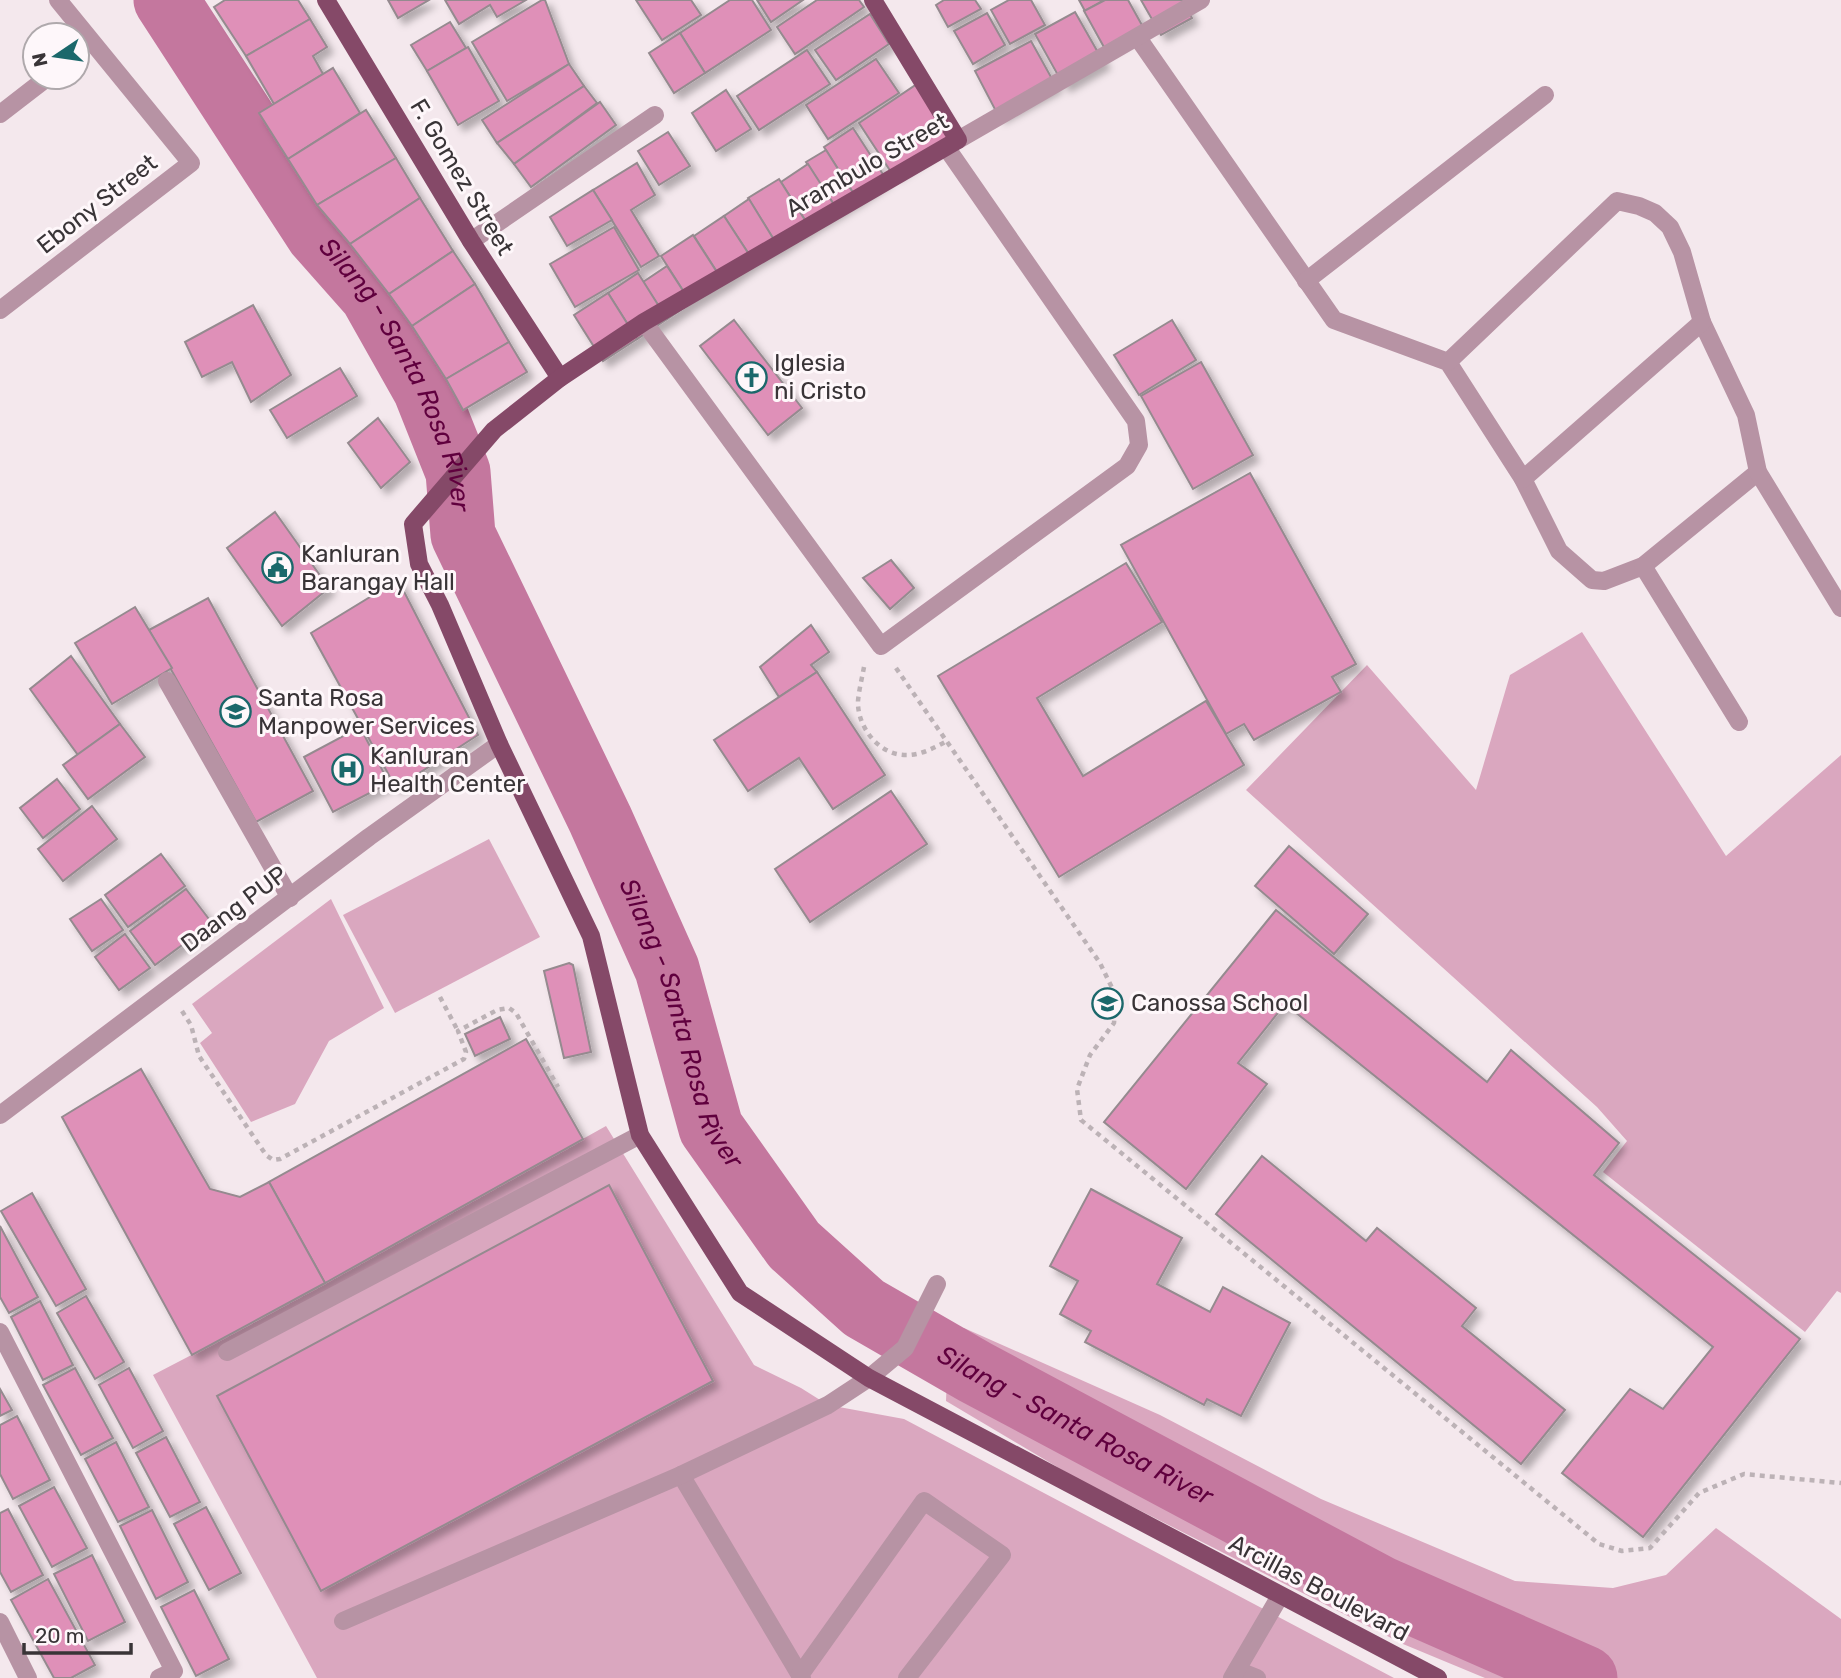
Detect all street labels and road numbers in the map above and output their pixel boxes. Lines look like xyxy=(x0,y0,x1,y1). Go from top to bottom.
street label: F. Gomez Street xyxy=(404,94,520,260)
street label: Arambulo Street xyxy=(781,107,953,223)
street label: Ebony Street xyxy=(31,148,163,260)
street label: Daang PUP xyxy=(175,860,293,958)
street label: Arcillas Boulevard xyxy=(1224,1529,1414,1647)

